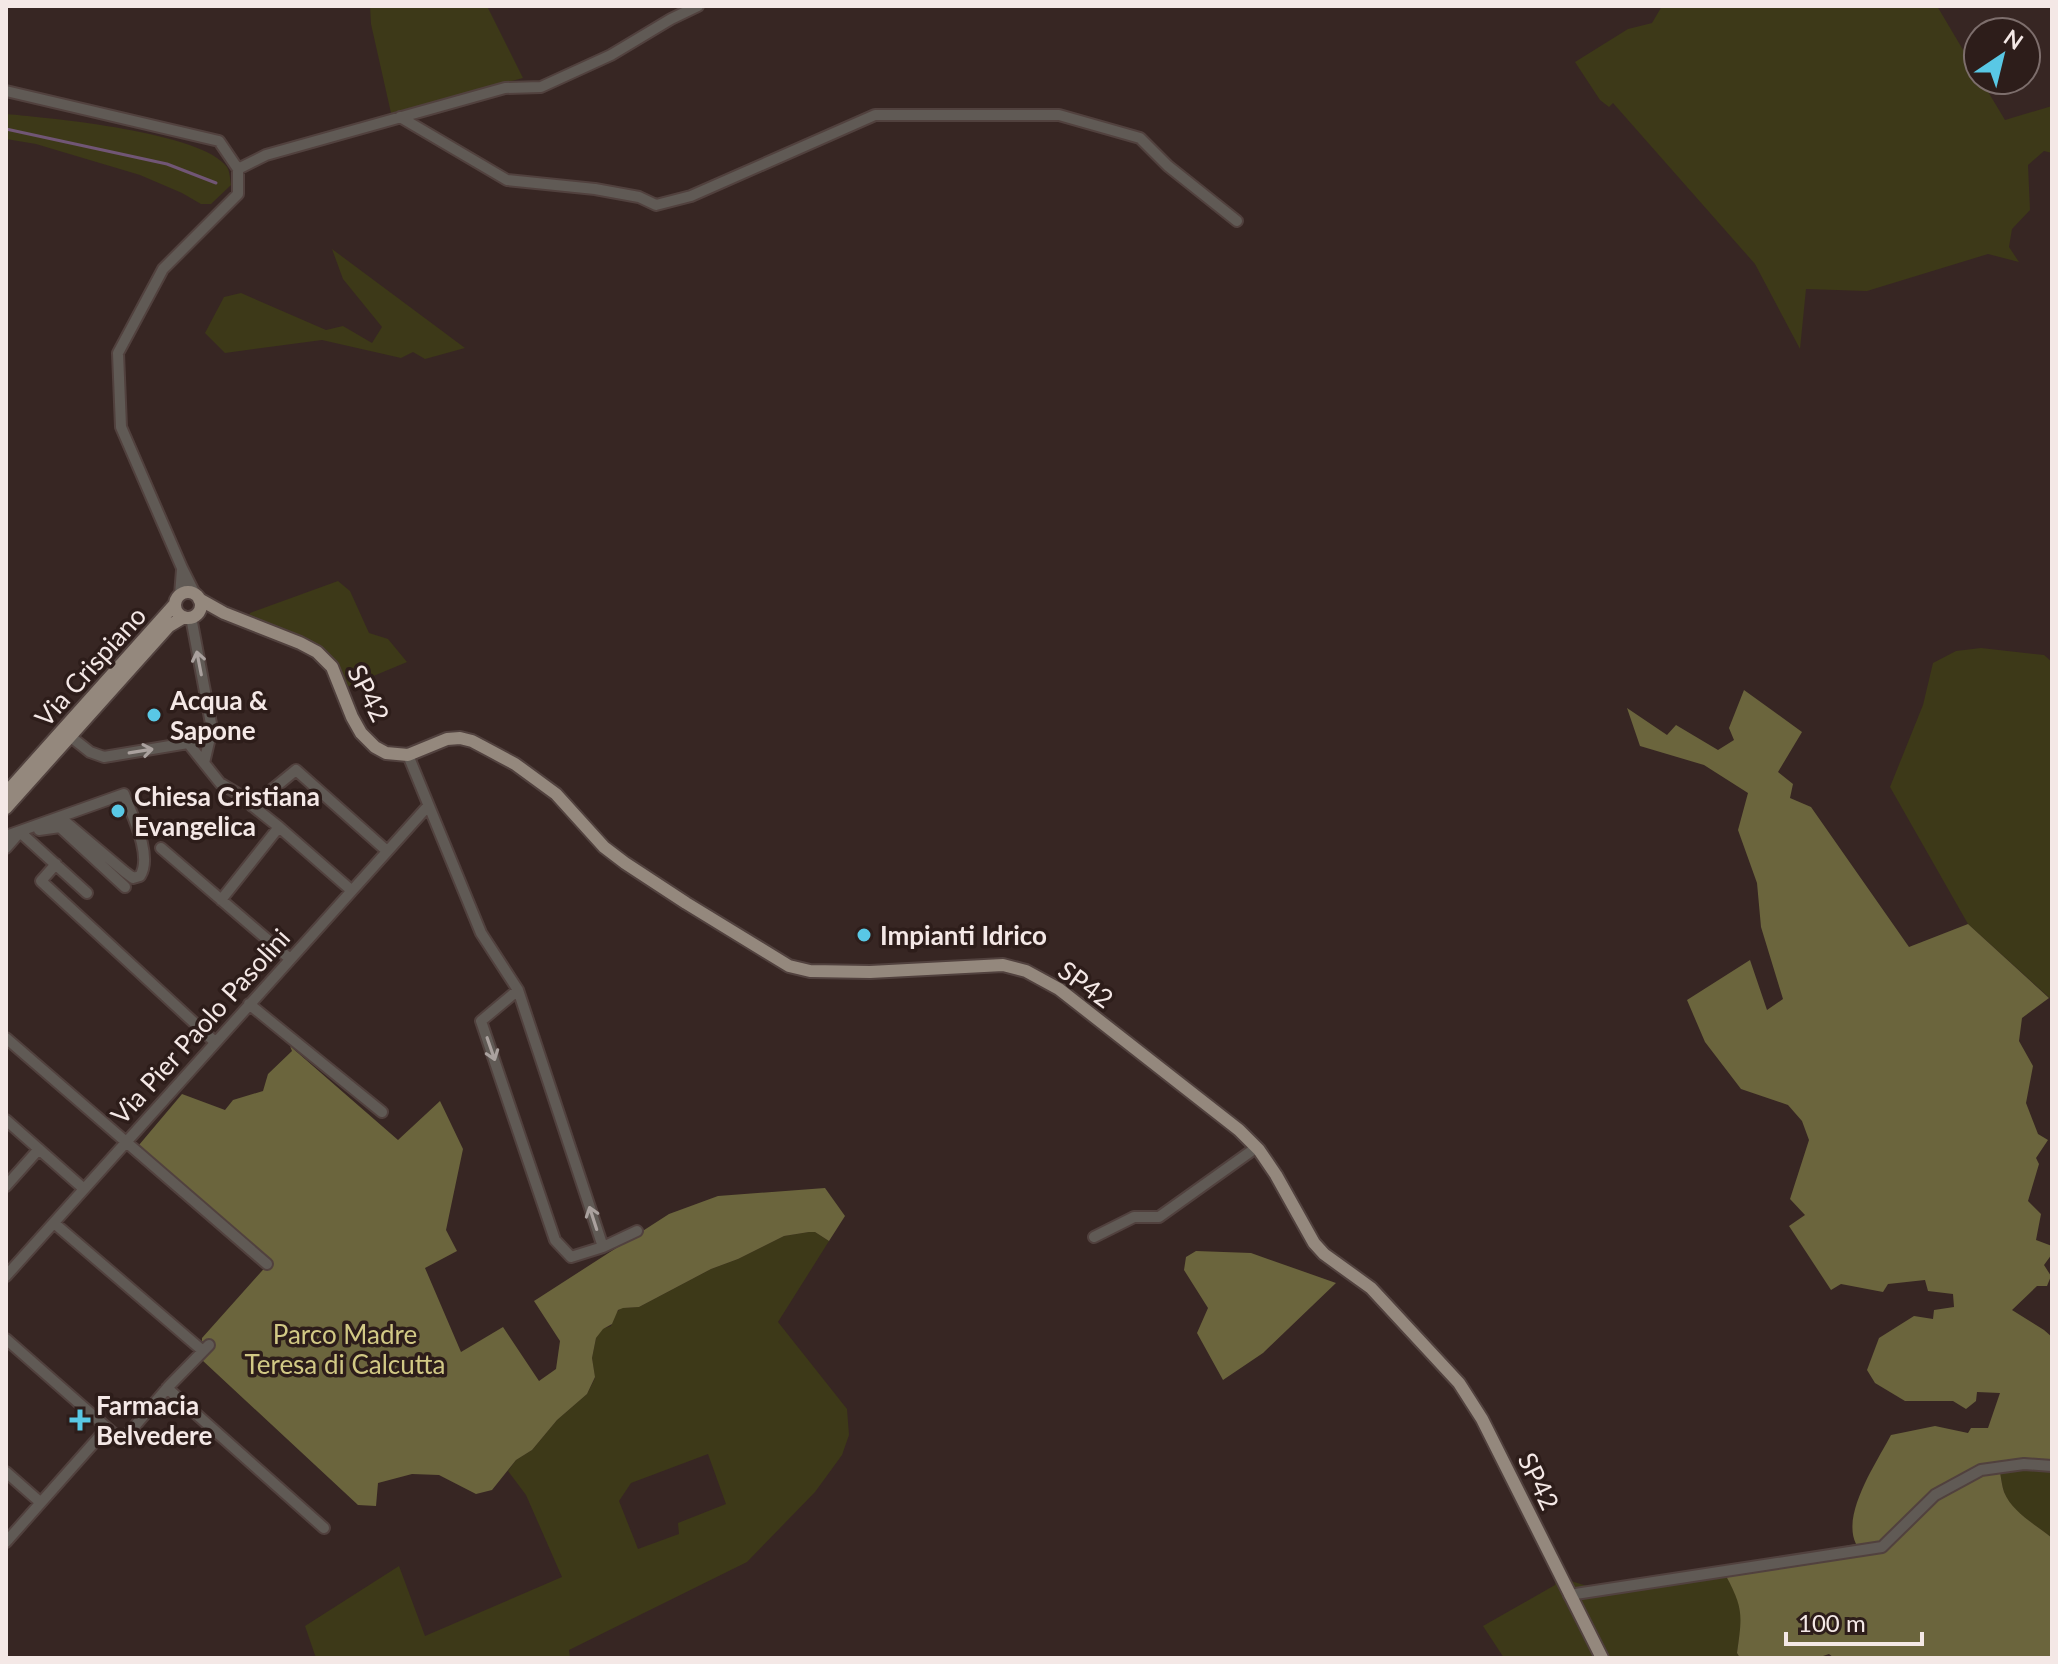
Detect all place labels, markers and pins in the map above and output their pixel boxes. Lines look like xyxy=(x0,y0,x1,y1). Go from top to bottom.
place label: Acqua & Sapone xyxy=(169,684,268,746)
marker: Acqua & Sapone xyxy=(145,706,163,724)
place label: Chiesa Cristiana Evangelica xyxy=(134,780,320,842)
marker: Chiesa Cristiana Evangelica xyxy=(109,802,127,820)
place label: Impianti Idrico xyxy=(880,919,1047,951)
marker: Impianti Idrico xyxy=(855,926,873,944)
place label: Farmacia Belvedere xyxy=(96,1389,212,1451)
marker: Farmacia Belvedere xyxy=(71,1411,89,1429)

